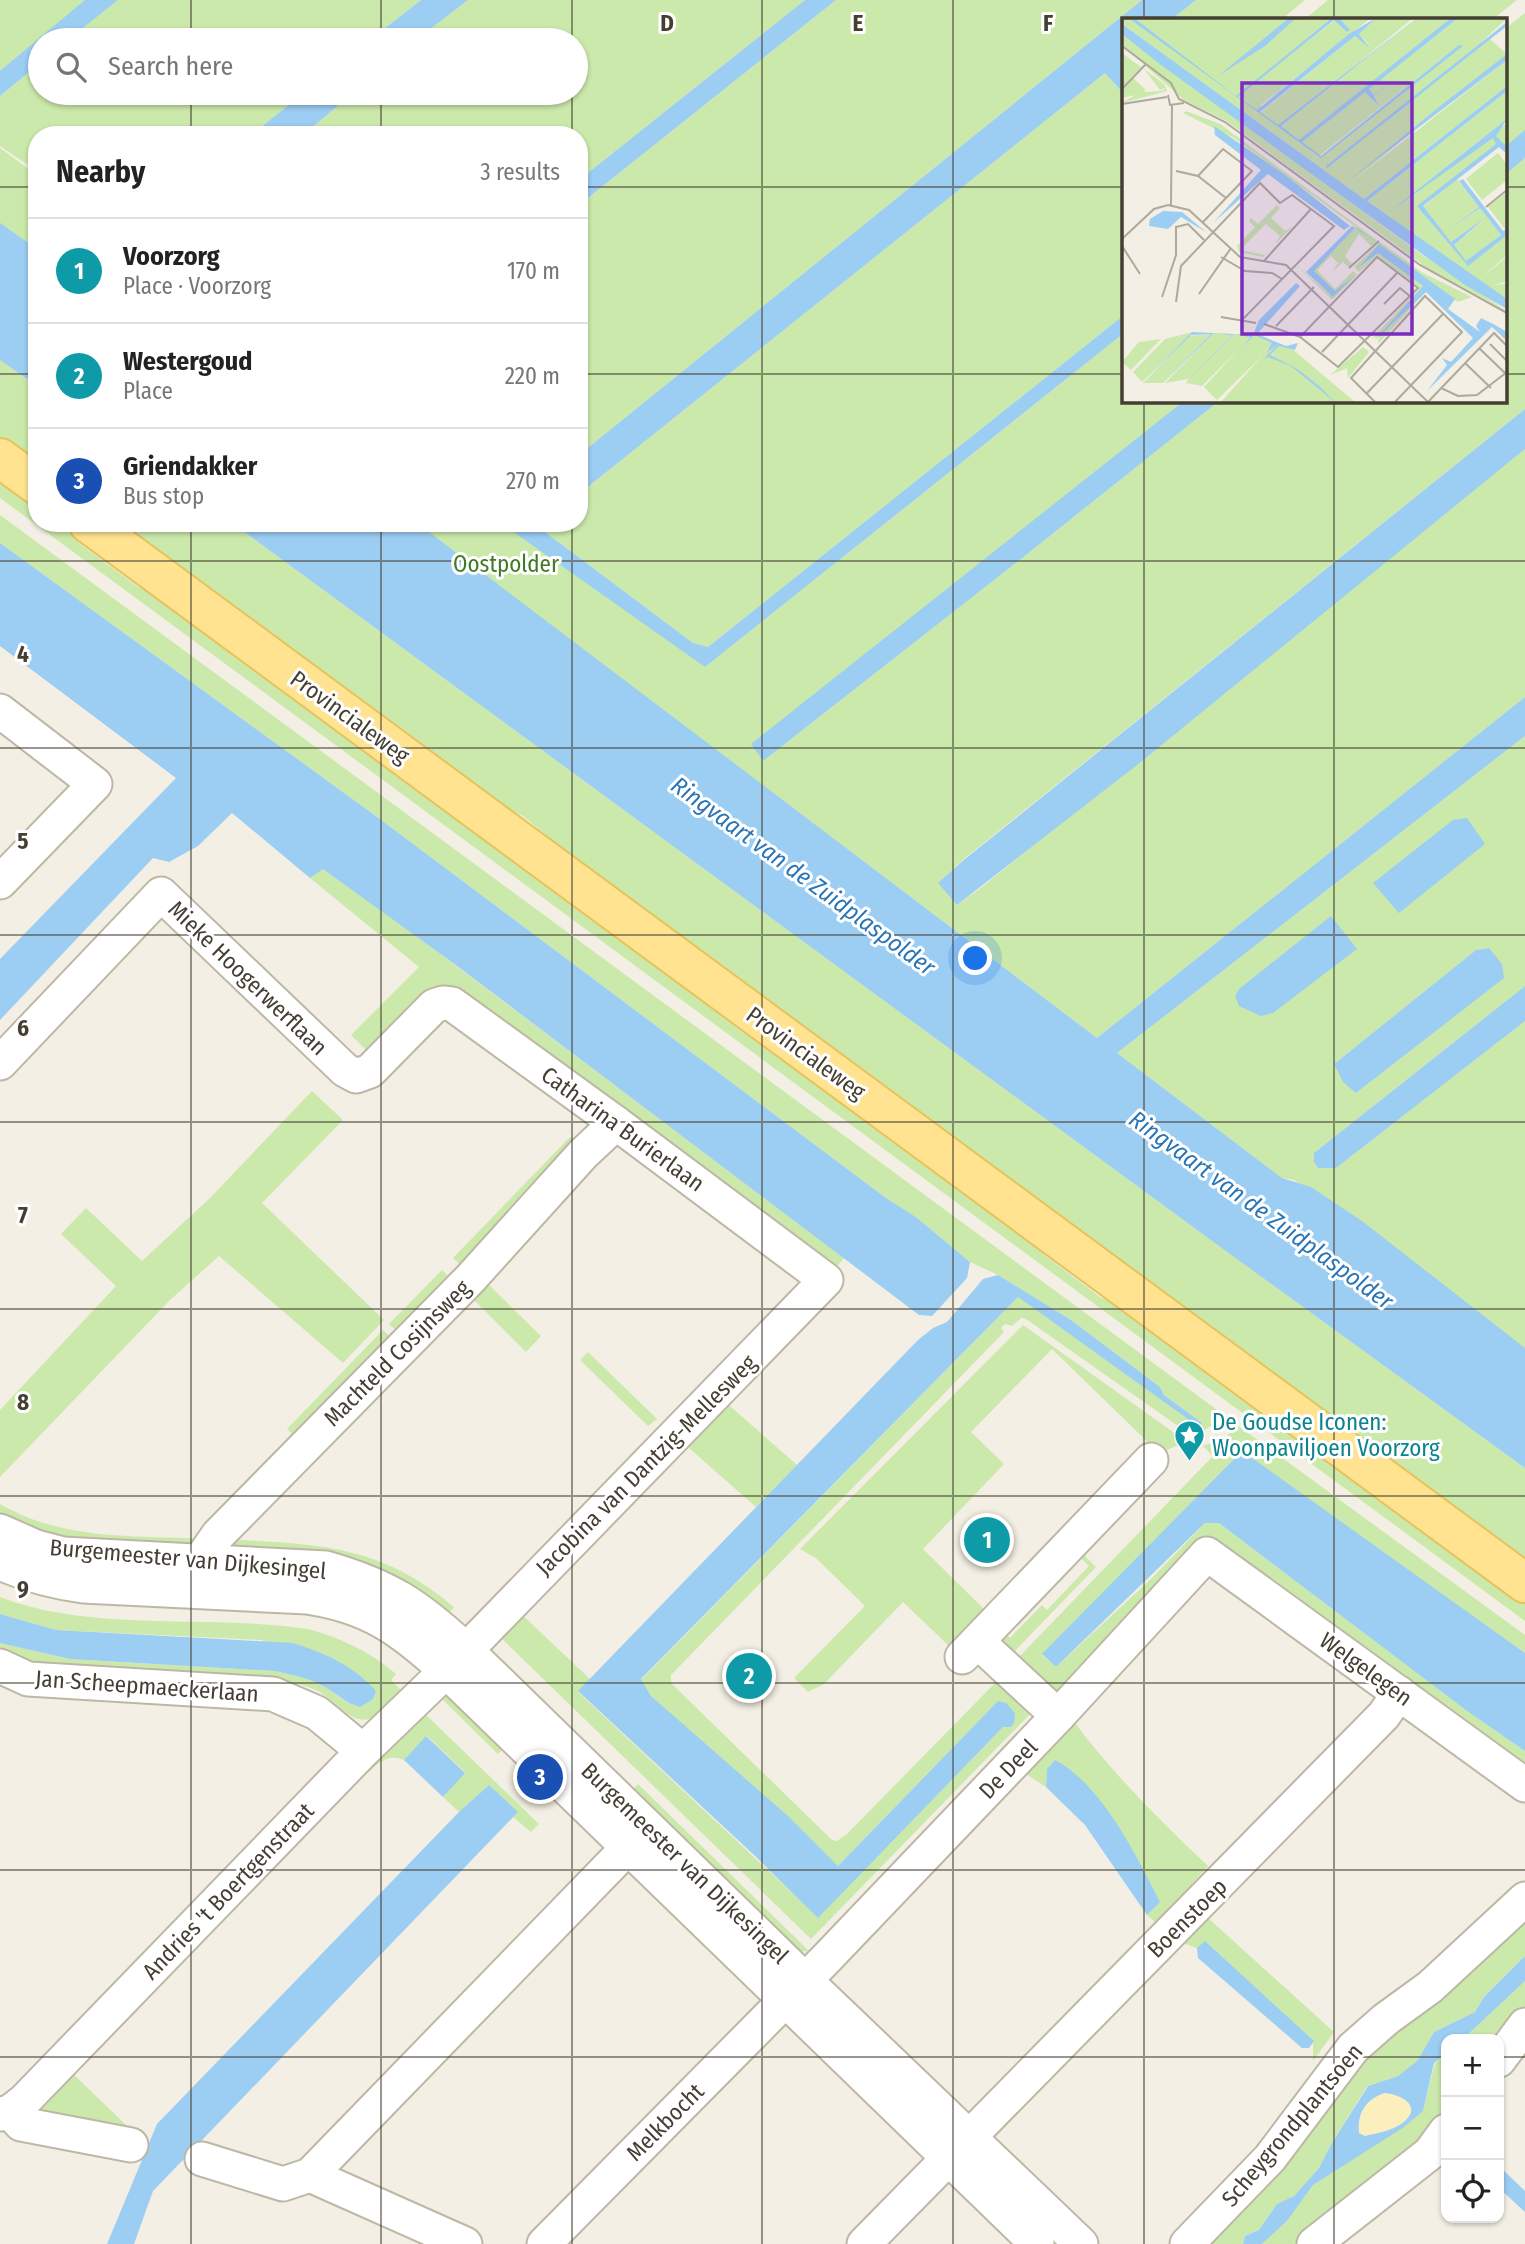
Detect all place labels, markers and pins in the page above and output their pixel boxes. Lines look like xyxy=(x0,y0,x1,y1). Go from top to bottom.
place label: De Goudse Iconen: Woonpaviljoen Voorzorg xyxy=(1212,1408,1440,1462)
place icon: De Goudse Iconen: Woonpaviljoen Voorzorg xyxy=(1172,1418,1206,1462)
pin: 1 xyxy=(964,1514,1010,1566)
pin: 2 xyxy=(726,1650,772,1702)
pin: 3 xyxy=(517,1751,563,1803)

